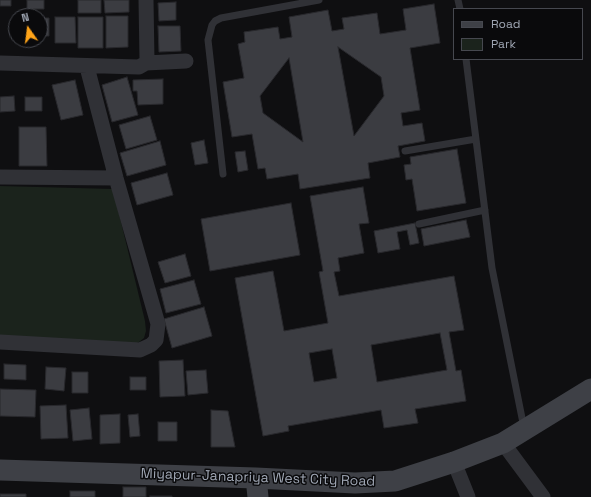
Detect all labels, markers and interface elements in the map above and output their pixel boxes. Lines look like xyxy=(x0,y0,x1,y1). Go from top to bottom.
north arrow xyxy=(8,8,48,48)
legend xyxy=(453,8,583,60)
text: N xyxy=(20,10,31,25)
text: Road xyxy=(491,16,520,32)
text: Park xyxy=(491,36,516,52)
street label: Miyapur-Janapriya West City Road xyxy=(140,466,376,490)

